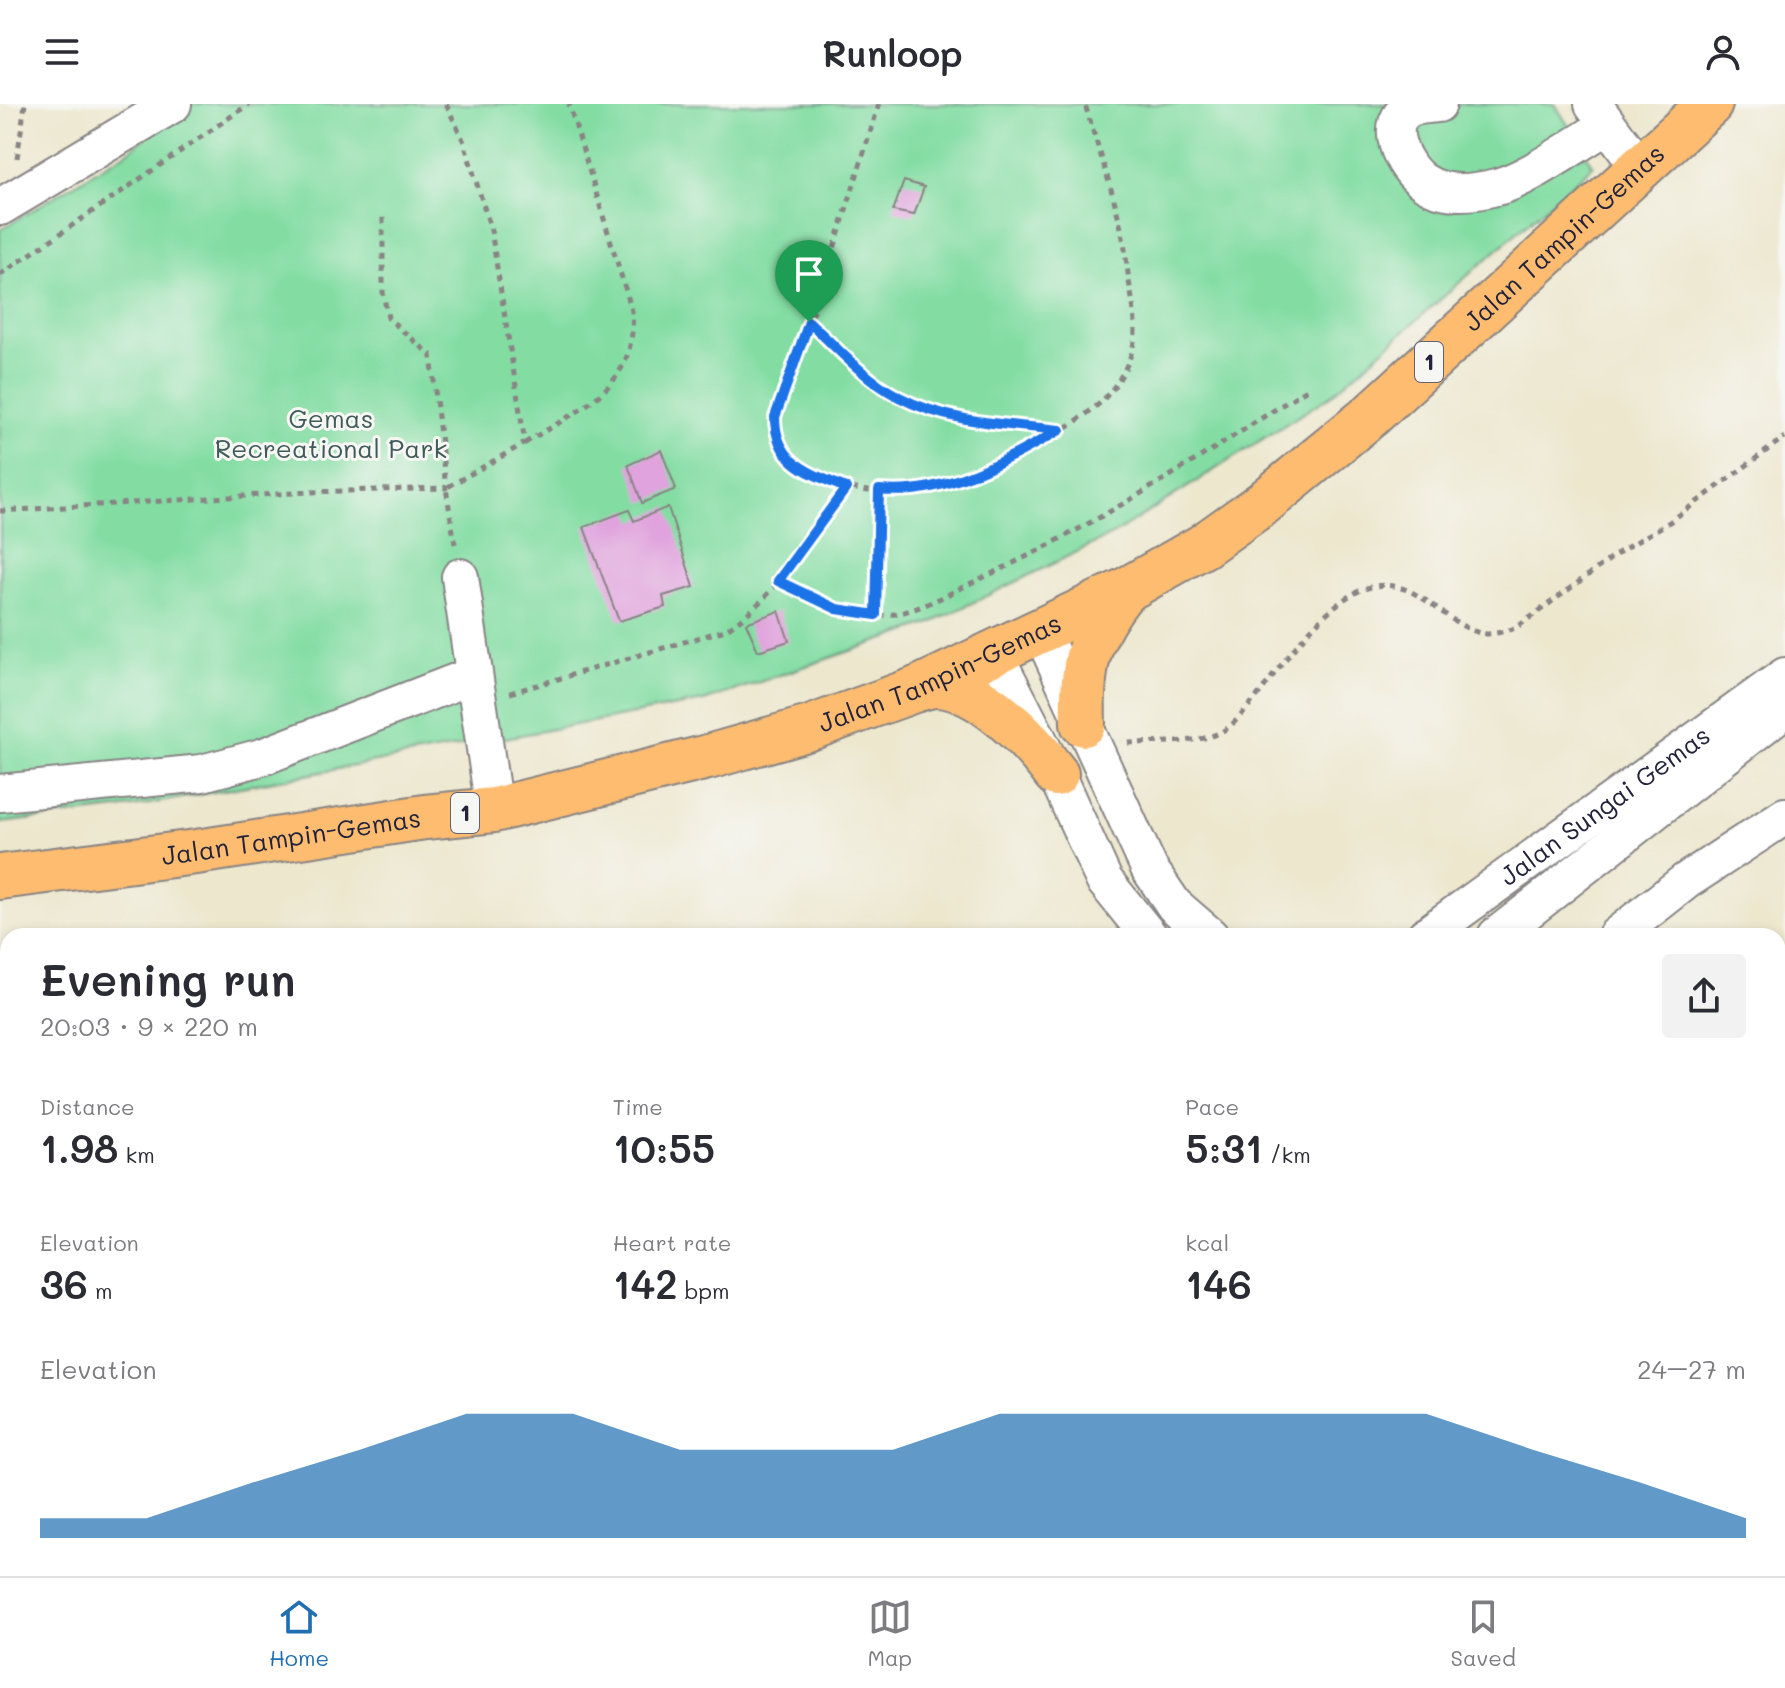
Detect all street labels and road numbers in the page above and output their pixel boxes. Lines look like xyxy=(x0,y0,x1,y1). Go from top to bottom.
street label: Jalan Tampin-Gemas xyxy=(1455,136,1671,338)
road number: 1 xyxy=(1415,342,1443,382)
street label: Jalan Tampin-Gemas xyxy=(813,605,1067,740)
street label: Jalan Sungai Gemas xyxy=(1492,718,1716,893)
road number: 1 xyxy=(451,793,479,833)
street label: Jalan Tampin-Gemas xyxy=(160,800,423,872)

